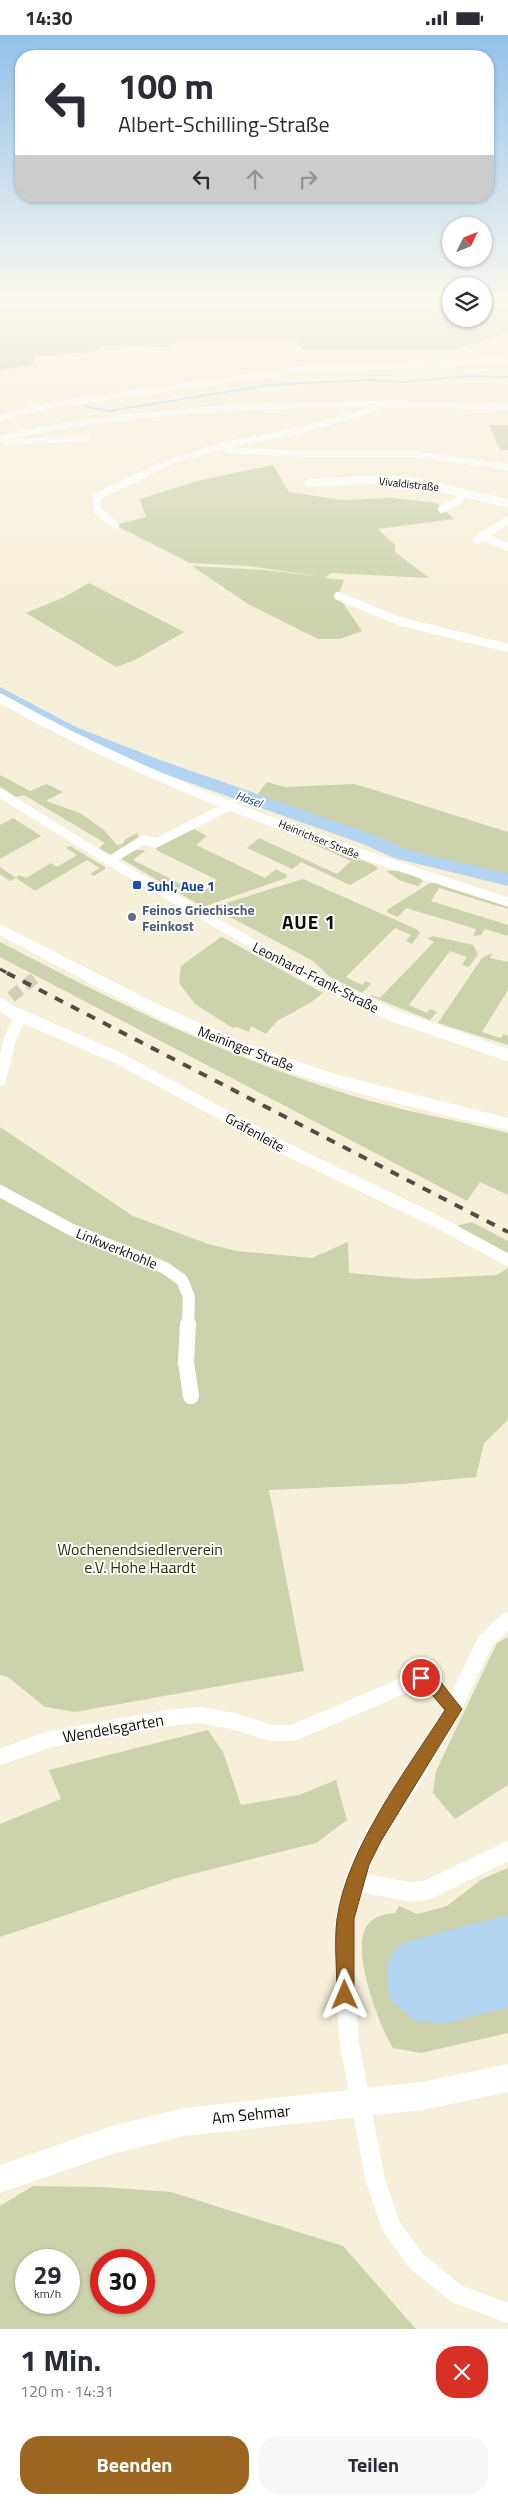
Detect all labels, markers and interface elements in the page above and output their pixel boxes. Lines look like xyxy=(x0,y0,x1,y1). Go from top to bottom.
text: 14:30 xyxy=(25,3,72,32)
text: 100 m xyxy=(118,59,214,113)
icon: left xyxy=(35,70,100,135)
text: Albert-Schilling-Straße xyxy=(118,107,330,141)
icon: left xyxy=(188,165,216,193)
icon: ahead xyxy=(241,165,269,193)
icon: right xyxy=(294,165,322,193)
north arrow xyxy=(442,217,492,267)
map controls xyxy=(442,217,492,327)
button: layers xyxy=(442,277,492,327)
street label: Vivaldistraße xyxy=(378,473,440,495)
water label: Hasel xyxy=(233,786,266,813)
street label: Heinrichser Straße xyxy=(276,815,362,863)
place label: Suhl, Aue 1 xyxy=(147,875,215,896)
marker: Suhl, Aue 1 xyxy=(131,879,143,891)
place label: Feinos Griechische Feinkost xyxy=(142,899,255,936)
district label: AUE 1 xyxy=(282,907,336,936)
marker: Feinos Griechische Feinkost xyxy=(126,911,138,923)
street label: Leonhard-Frank-Straße xyxy=(249,936,383,1018)
street label: Meininger Straße xyxy=(195,1020,297,1076)
street label: Gräfenleite xyxy=(222,1107,288,1157)
street label: Linkwerkhohle xyxy=(73,1222,161,1274)
park label: Wochenendsiedlerverein e.V. Hohe Haardt xyxy=(57,1537,223,1579)
pin xyxy=(400,1657,442,1699)
icon: arrive xyxy=(407,1664,435,1692)
street label: Wendelsgarten xyxy=(61,1707,165,1749)
position arrow xyxy=(318,1968,370,2020)
street label: Am Sehmar xyxy=(211,2098,292,2130)
speed limit sign: 30 xyxy=(90,2249,155,2314)
text: 29 xyxy=(33,2256,62,2294)
text: km/h xyxy=(34,2284,61,2303)
text: 1 Min. xyxy=(20,2337,101,2383)
button: close xyxy=(436,2346,488,2398)
text: 120 m · 14:31 xyxy=(20,2379,114,2403)
button: Beenden xyxy=(20,2436,249,2494)
button: Teilen xyxy=(259,2436,488,2494)

